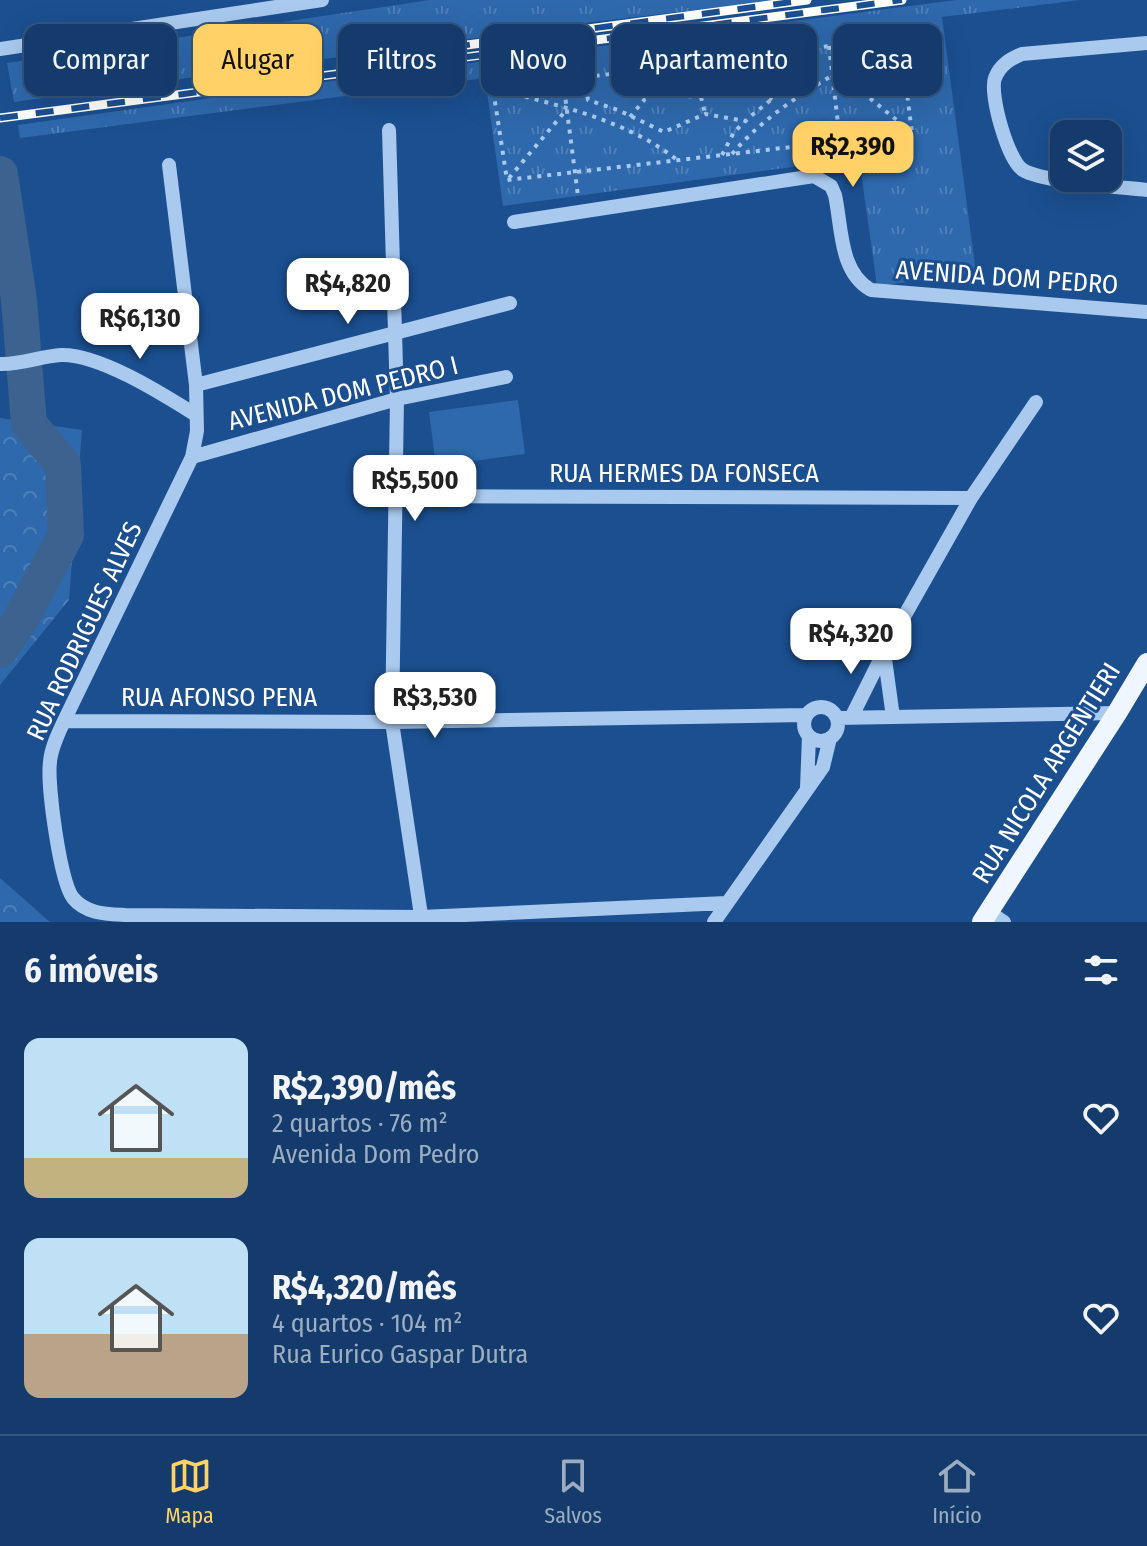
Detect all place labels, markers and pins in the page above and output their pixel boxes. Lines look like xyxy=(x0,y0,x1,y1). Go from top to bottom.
pin: R$2,390 xyxy=(779,121,927,189)
pin: R$4,820 xyxy=(274,258,422,326)
pin: R$6,130 xyxy=(66,293,214,361)
pin: R$5,500 xyxy=(341,455,489,523)
pin: R$4,320 xyxy=(777,608,925,676)
pin: R$3,530 xyxy=(361,672,509,740)

